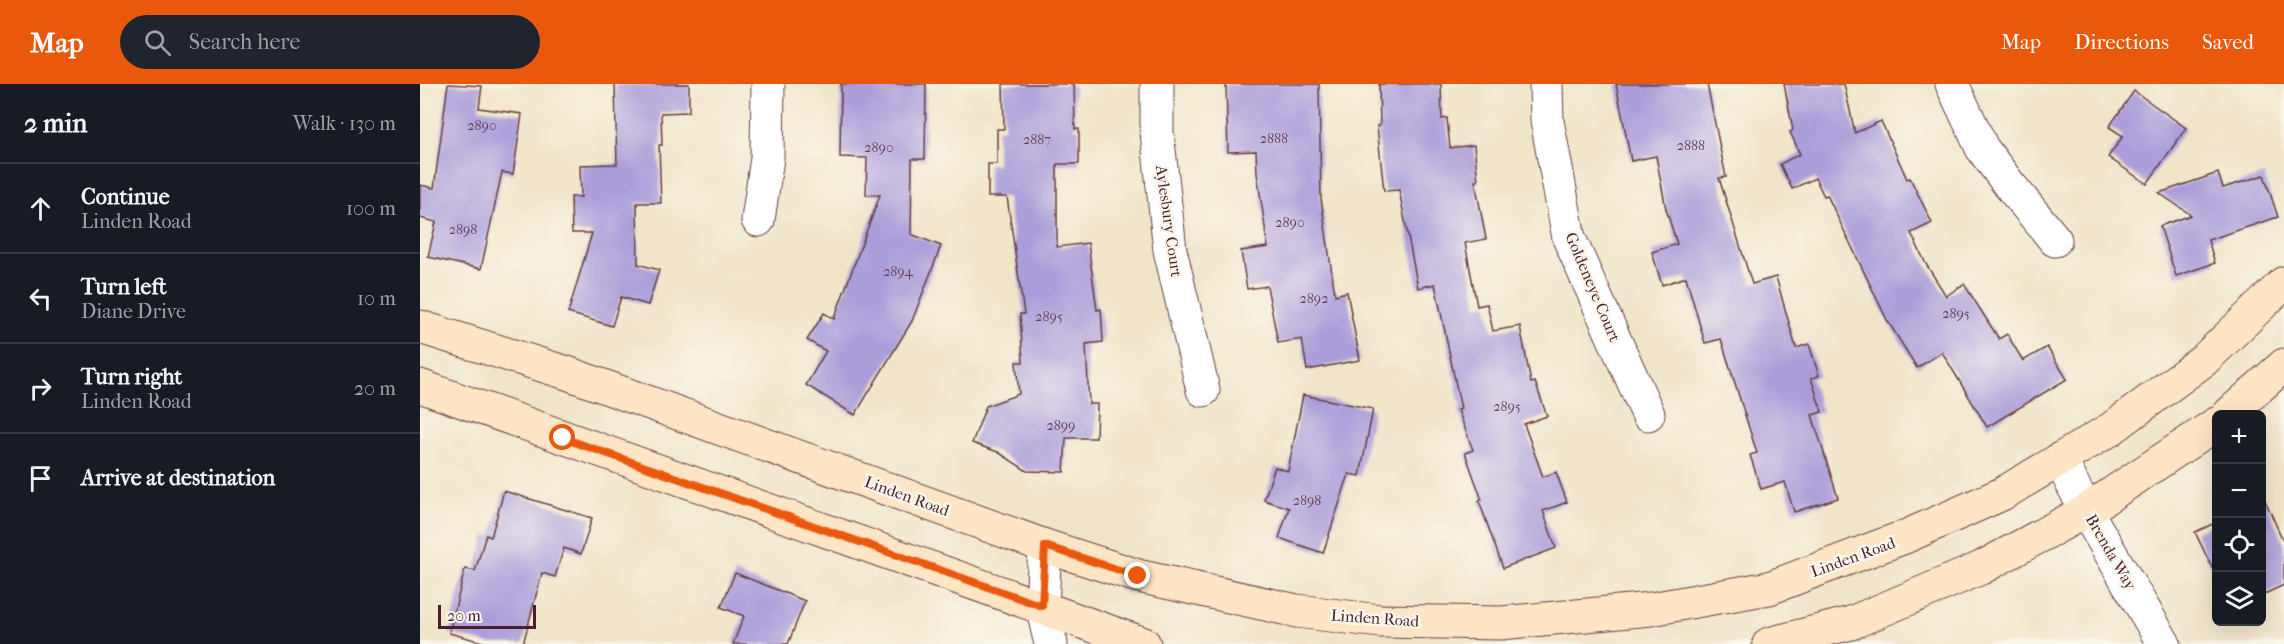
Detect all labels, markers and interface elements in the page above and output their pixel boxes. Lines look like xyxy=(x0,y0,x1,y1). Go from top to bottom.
search box xyxy=(120,15,540,69)
text: Map xyxy=(30,26,84,59)
icon: search xyxy=(141,26,174,59)
text: Search here xyxy=(189,29,300,55)
text: Map xyxy=(2001,30,2041,54)
text: Directions xyxy=(2074,30,2169,54)
text: Saved xyxy=(2202,30,2254,54)
text: 2 min xyxy=(24,108,87,139)
text: Walk · 130 m xyxy=(293,112,396,135)
house number: 2890 xyxy=(467,117,497,134)
house number: 2888 xyxy=(1260,130,1288,147)
house number: 2887 xyxy=(1023,131,1051,148)
house number: 2888 xyxy=(1677,137,1705,154)
house number: 2890 xyxy=(864,139,894,156)
street label: Aylesbury Court xyxy=(1152,163,1186,278)
text: Continue xyxy=(81,184,170,210)
icon: ahead xyxy=(24,192,57,225)
text: 100 m xyxy=(346,197,396,220)
text: Linden Road xyxy=(81,210,192,233)
house number: 2890 xyxy=(1275,214,1305,231)
house number: 2898 xyxy=(449,221,477,238)
street label: Goldeneye Court xyxy=(1561,229,1625,345)
house number: 2894 xyxy=(883,263,914,280)
text: Turn left xyxy=(81,274,167,300)
icon: left xyxy=(24,282,57,315)
text: 10 m xyxy=(357,287,396,310)
house number: 2892 xyxy=(1300,290,1328,307)
text: Diane Drive xyxy=(81,300,186,323)
house number: 2895 xyxy=(1942,305,1970,322)
house number: 2895 xyxy=(1035,308,1063,325)
text: Turn right xyxy=(81,364,182,390)
icon: right xyxy=(24,372,57,405)
text: 20 m xyxy=(354,377,396,400)
text: Linden Road xyxy=(81,390,192,413)
house number: 2895 xyxy=(1493,398,1521,415)
map controls xyxy=(2212,410,2266,626)
button: + xyxy=(2212,410,2266,464)
house number: 2899 xyxy=(1047,417,1075,434)
route start xyxy=(549,424,575,450)
icon: arrive xyxy=(24,462,57,495)
button: − xyxy=(2212,464,2266,518)
text: Arrive at destination xyxy=(81,465,275,491)
street label: Linden Road xyxy=(862,472,952,520)
house number: 2898 xyxy=(1293,492,1321,509)
street label: Brenda Way xyxy=(2082,511,2140,594)
button: locate xyxy=(2212,518,2266,572)
street label: Linden Road xyxy=(1808,533,1898,581)
route end xyxy=(1124,562,1150,588)
button: layers xyxy=(2212,572,2266,626)
scale bar xyxy=(438,602,536,630)
street label: Linden Road xyxy=(1330,605,1420,631)
text: 20 m xyxy=(447,606,481,625)

